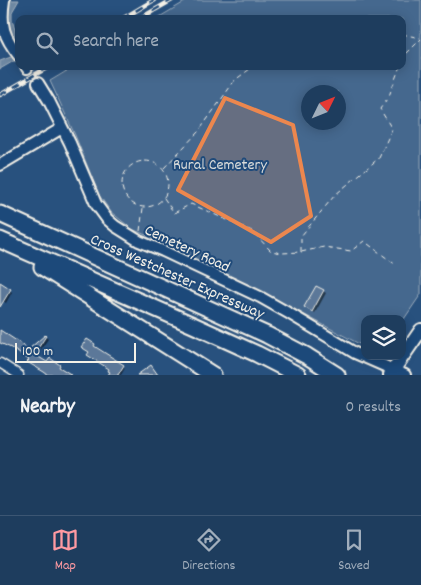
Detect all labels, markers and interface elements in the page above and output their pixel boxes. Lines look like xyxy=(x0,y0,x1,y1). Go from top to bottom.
search box xyxy=(15,15,406,70)
icon: search xyxy=(33,29,61,57)
text: Search here xyxy=(73,29,159,56)
north arrow xyxy=(301,85,346,130)
park label: Rural Cemetery xyxy=(173,154,267,177)
street label: Cemetery Road xyxy=(140,219,233,279)
street label: Cross Westchester Expressway xyxy=(86,228,268,326)
map controls xyxy=(361,315,406,360)
button: layers xyxy=(361,315,406,360)
scale bar xyxy=(15,340,136,363)
text: 100 m xyxy=(22,342,53,362)
text: Nearby xyxy=(20,393,75,423)
text: 0 results xyxy=(346,396,401,419)
tab: Map xyxy=(51,526,79,576)
tab: Directions xyxy=(182,526,235,576)
tab: Saved xyxy=(338,526,370,576)

